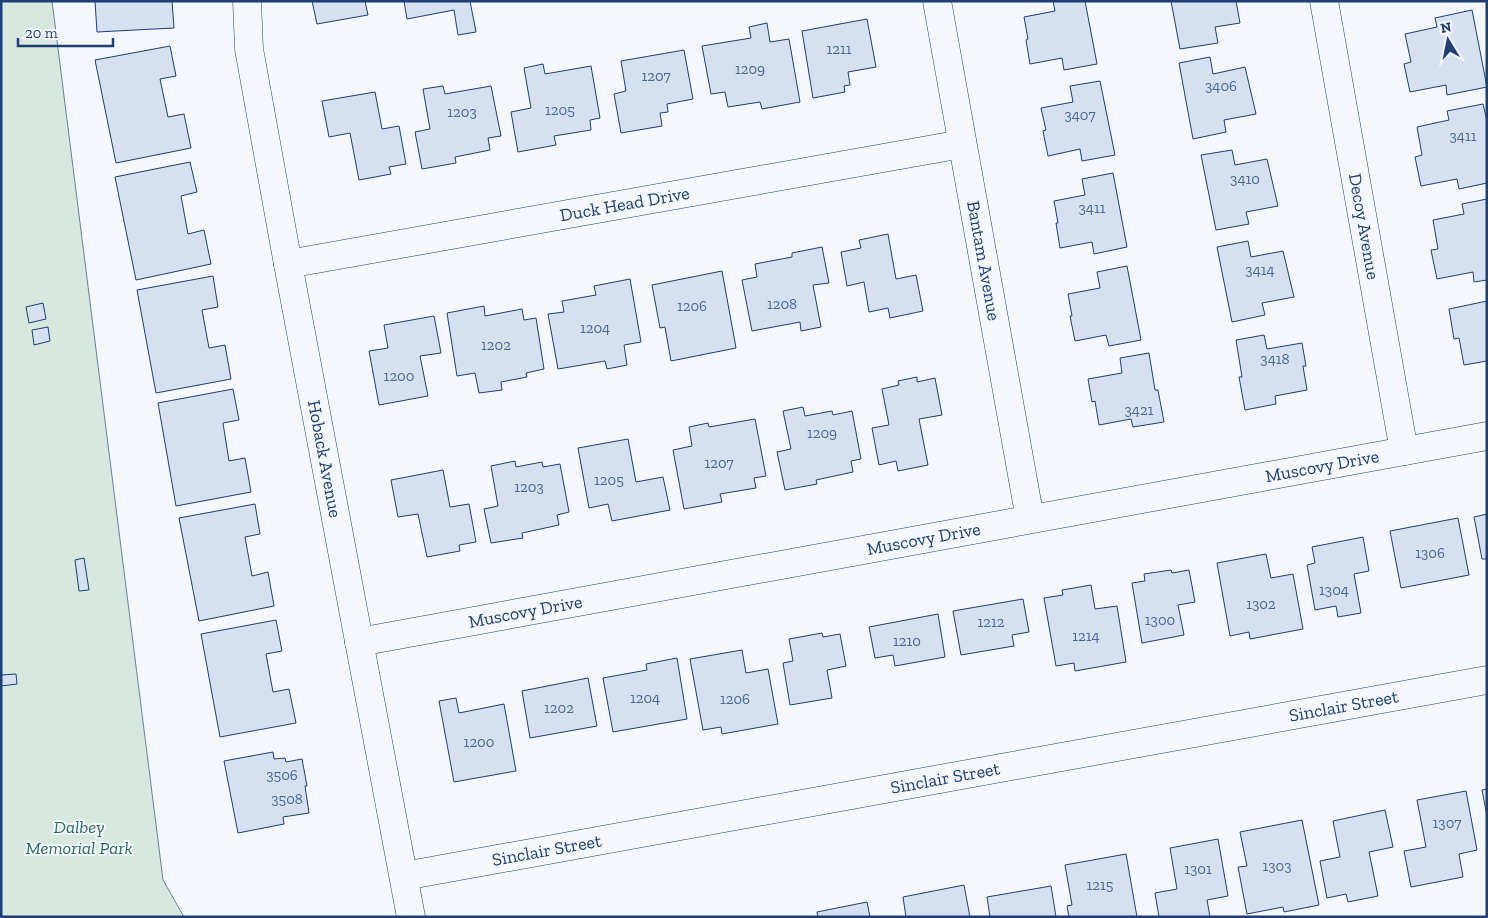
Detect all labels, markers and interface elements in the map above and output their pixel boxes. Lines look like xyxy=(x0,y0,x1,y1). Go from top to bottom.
scale bar xyxy=(18,15,112,47)
north arrow xyxy=(1423,15,1473,65)
text: N xyxy=(1439,18,1453,37)
text: 20 m xyxy=(25,24,58,42)
house number: 1211 xyxy=(826,40,852,58)
house number: 1209 xyxy=(735,60,765,78)
house number: 1207 xyxy=(641,67,671,85)
house number: 3406 xyxy=(1205,77,1237,95)
house number: 1205 xyxy=(545,101,575,119)
house number: 1203 xyxy=(447,103,477,121)
house number: 3407 xyxy=(1064,106,1096,124)
house number: 3411 xyxy=(1450,127,1477,145)
house number: 3410 xyxy=(1230,170,1260,188)
street label: Decoy Avenue xyxy=(1344,171,1384,281)
street label: Duck Head Drive xyxy=(558,182,691,226)
street label: Bantam Avenue xyxy=(962,199,1005,323)
house number: 3411 xyxy=(1079,199,1106,217)
house number: 3414 xyxy=(1245,261,1275,279)
house number: 1208 xyxy=(767,295,797,313)
house number: 1206 xyxy=(677,297,707,315)
house number: 1204 xyxy=(580,319,610,337)
house number: 1202 xyxy=(481,336,511,354)
house number: 3418 xyxy=(1260,350,1290,368)
house number: 1200 xyxy=(384,367,414,385)
street label: Hoback Avenue xyxy=(303,398,347,520)
house number: 3421 xyxy=(1125,401,1154,419)
house number: 1209 xyxy=(807,424,837,442)
street label: Muscovy Drive xyxy=(1263,445,1381,487)
house number: 1207 xyxy=(704,454,734,472)
house number: 1205 xyxy=(594,471,624,489)
house number: 1203 xyxy=(514,478,544,496)
street label: Muscovy Drive xyxy=(865,518,982,560)
house number: 1306 xyxy=(1415,544,1445,562)
house number: 1304 xyxy=(1319,581,1349,599)
street label: Muscovy Drive xyxy=(467,590,584,633)
house number: 1302 xyxy=(1246,595,1276,613)
house number: 1300 xyxy=(1145,611,1175,629)
house number: 1212 xyxy=(977,613,1005,631)
house number: 1214 xyxy=(1072,627,1100,645)
house number: 1210 xyxy=(893,632,921,650)
street label: Sinclair Street xyxy=(1287,685,1400,727)
house number: 1204 xyxy=(630,689,660,707)
house number: 1206 xyxy=(720,690,750,708)
house number: 1202 xyxy=(544,699,574,717)
house number: 1200 xyxy=(464,733,494,751)
street label: Sinclair Street xyxy=(889,757,1002,799)
house number: 3506 xyxy=(266,766,298,784)
house number: 3508 xyxy=(271,790,303,808)
house number: 1307 xyxy=(1433,814,1461,832)
park label: Dalbey Memorial Park xyxy=(26,816,132,859)
street label: Sinclair Street xyxy=(490,829,603,871)
house number: 1303 xyxy=(1262,857,1292,875)
house number: 1301 xyxy=(1184,860,1212,878)
house number: 1215 xyxy=(1087,876,1114,894)

